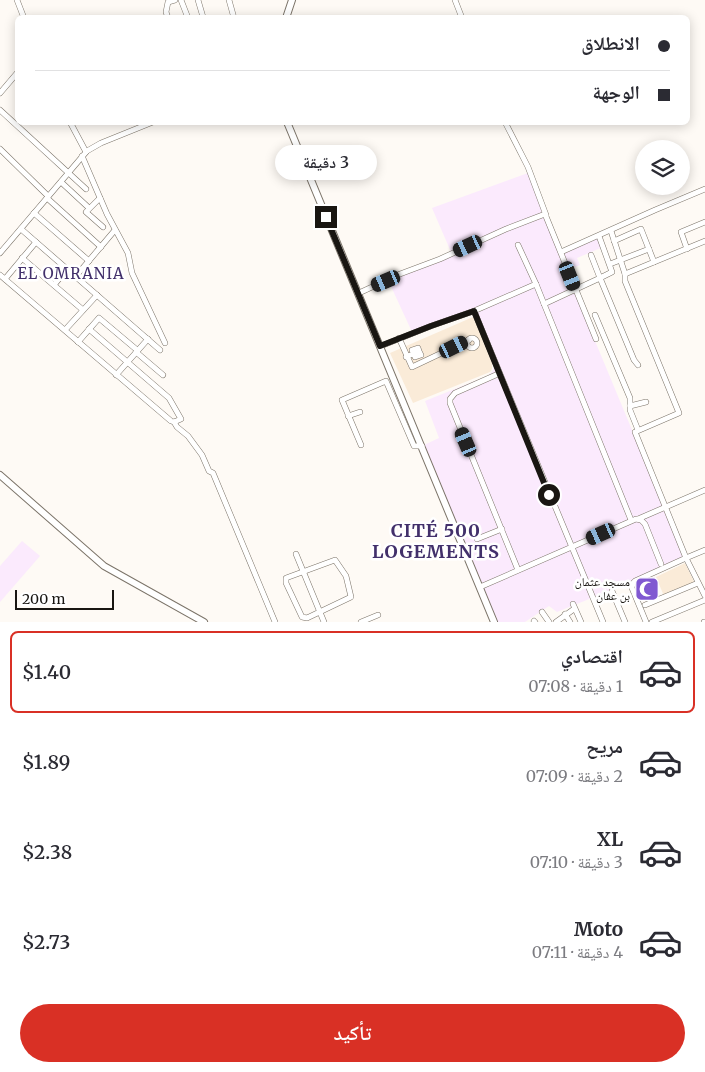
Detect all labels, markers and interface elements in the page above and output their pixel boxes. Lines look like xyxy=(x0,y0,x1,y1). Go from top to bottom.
text: الانطلاق xyxy=(581,31,640,55)
text: الوجهة xyxy=(592,80,640,104)
map controls xyxy=(635,140,690,195)
button: layers xyxy=(635,140,690,195)
callout: 3 دقيقة xyxy=(275,144,377,180)
text: 3 دقيقة xyxy=(303,152,349,172)
route end xyxy=(315,206,337,228)
car xyxy=(451,233,484,259)
car xyxy=(557,259,582,293)
district label: EL OMRANIA xyxy=(17,264,125,283)
car xyxy=(369,268,402,294)
car xyxy=(437,334,470,360)
car xyxy=(453,425,478,459)
route start xyxy=(538,484,560,506)
district label: CITÉ 500 LOGEMENTS xyxy=(372,519,500,563)
car xyxy=(584,521,617,547)
place label: مسجد عثمان بن عفان xyxy=(575,574,630,603)
mosque icon: مسجد عثمان بن عفان xyxy=(634,576,660,602)
scale bar xyxy=(15,587,114,610)
text: 200 m xyxy=(22,590,65,608)
text: اقتصادي xyxy=(561,644,623,668)
icon: car xyxy=(638,650,683,695)
text: $1.40 xyxy=(22,660,71,684)
text: 1 دقيقة · 07:08 xyxy=(528,676,623,696)
text: مريح xyxy=(586,734,623,758)
icon: car xyxy=(638,740,683,785)
text: $1.89 xyxy=(22,750,70,774)
text: 2 دقيقة · 07:09 xyxy=(526,766,623,786)
text: XL xyxy=(597,827,623,851)
icon: car xyxy=(638,830,683,875)
text: $2.38 xyxy=(22,840,72,864)
text: 3 دقيقة · 07:10 xyxy=(530,852,623,872)
text: Moto xyxy=(574,917,623,941)
icon: car xyxy=(638,920,683,965)
text: $2.73 xyxy=(22,930,70,954)
text: 4 دقيقة · 07:11 xyxy=(532,942,623,962)
button: تأكيد xyxy=(20,1004,685,1062)

